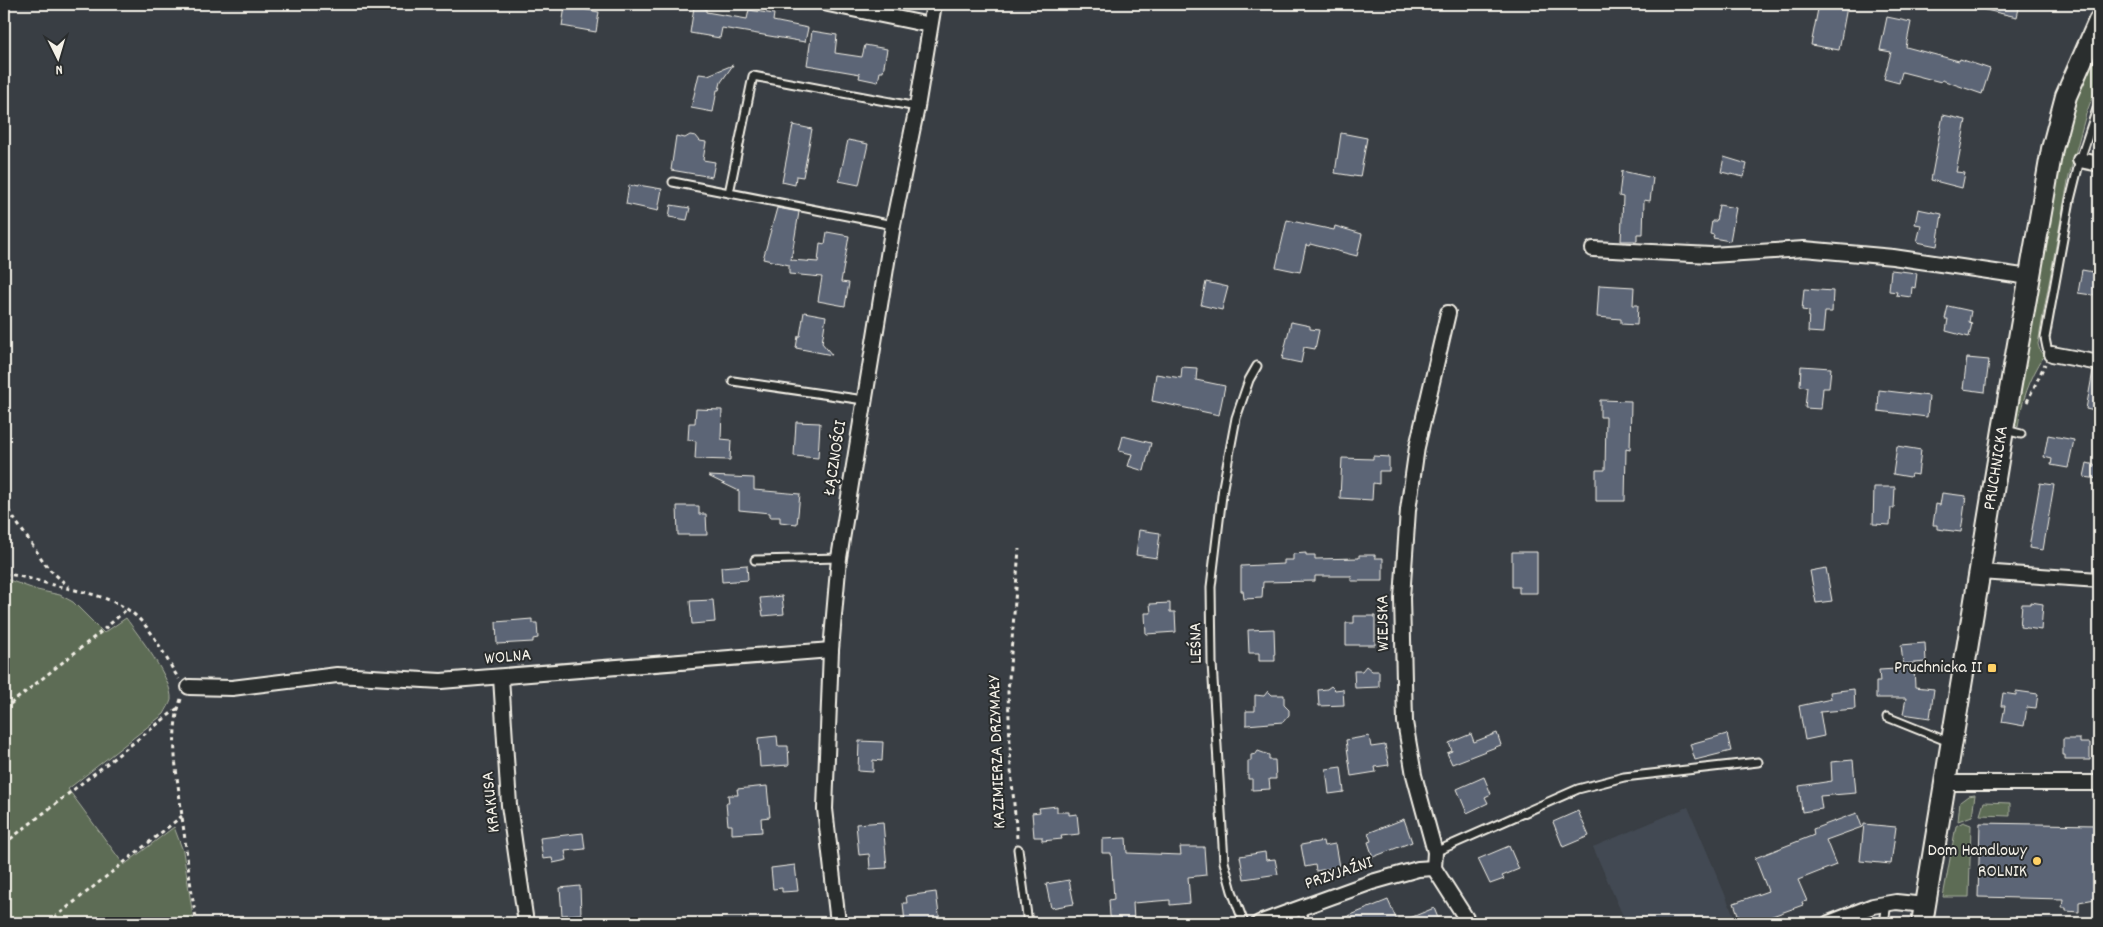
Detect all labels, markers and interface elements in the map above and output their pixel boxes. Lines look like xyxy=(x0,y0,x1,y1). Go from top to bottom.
north arrow xyxy=(32,32,82,82)
text: N xyxy=(55,59,63,79)
street label: ŁĄCZNOŚCI xyxy=(818,418,854,498)
street label: PRUCHNICKA xyxy=(1978,424,2016,512)
street label: WIEJSKA xyxy=(1371,594,1397,652)
street label: LEŚNA xyxy=(1184,622,1210,664)
street label: WOLNA xyxy=(484,643,533,672)
place label: Pruchnicka II xyxy=(1894,656,1982,681)
marker: Pruchnicka II xyxy=(1986,662,1998,674)
street label: KAZIMIERZA DRZYMAŁY xyxy=(983,673,1013,829)
street label: KRAKUSA xyxy=(476,770,508,834)
place label: Dom Handlowy ROLNIK xyxy=(1928,839,2028,885)
street label: PRZYJAŹNI xyxy=(1302,851,1377,897)
marker: Dom Handlowy ROLNIK xyxy=(2031,855,2043,867)

